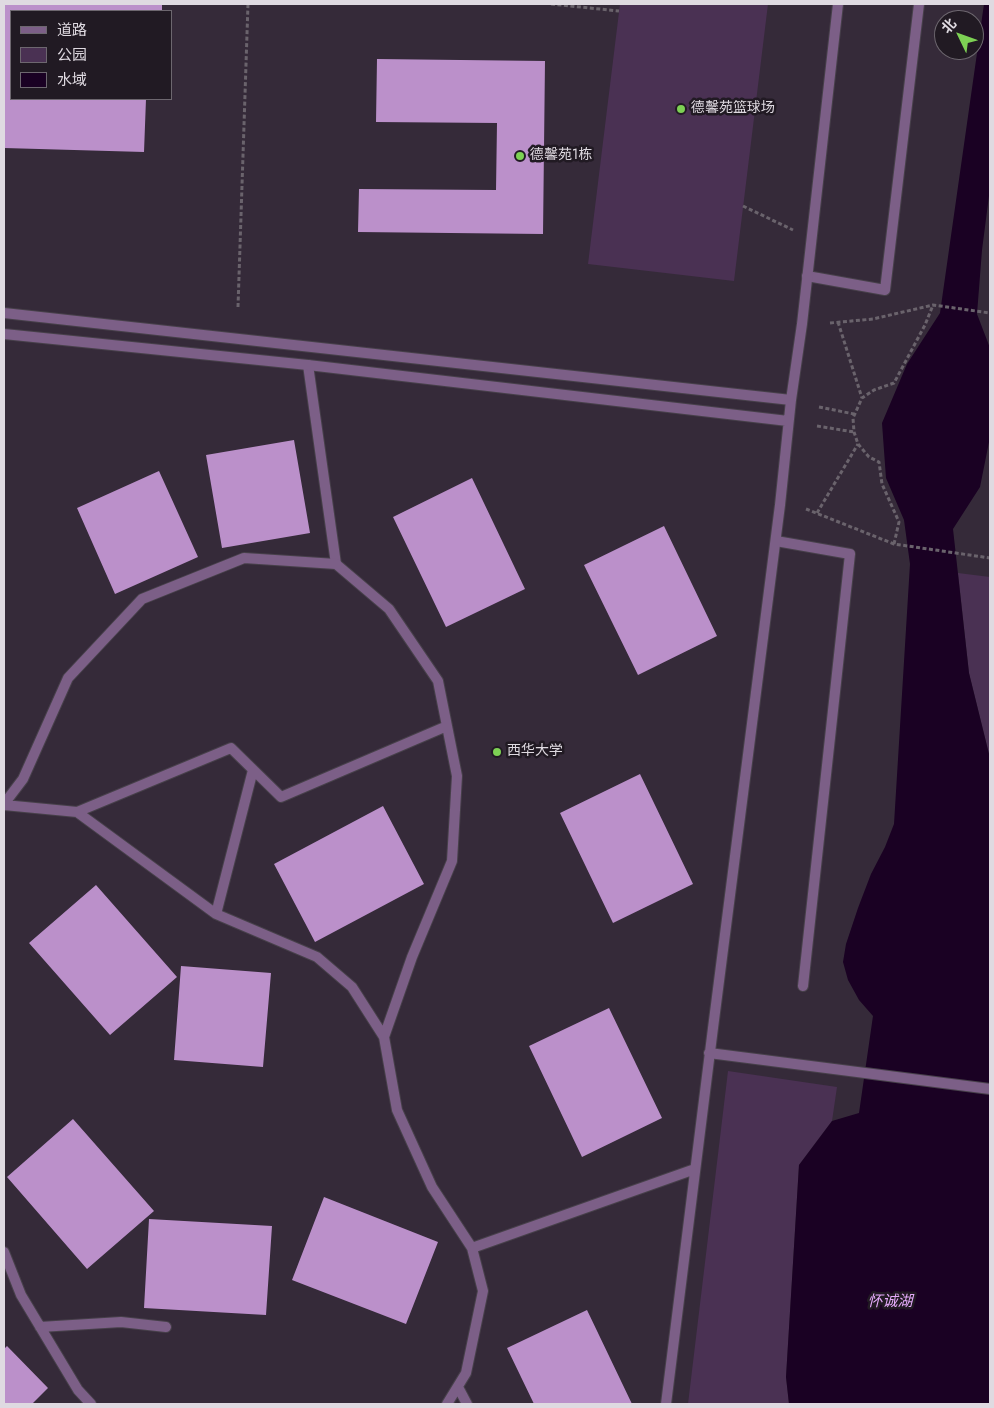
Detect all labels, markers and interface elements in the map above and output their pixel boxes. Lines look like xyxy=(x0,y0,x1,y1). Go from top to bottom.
legend xyxy=(10,10,172,100)
north arrow xyxy=(934,10,984,60)
text: 北 xyxy=(936,14,961,38)
text: 道路 xyxy=(57,19,87,41)
text: 公园 xyxy=(57,44,87,66)
text: 水域 xyxy=(57,69,87,91)
place label: 德馨苑篮球场 xyxy=(691,101,775,117)
marker: 德馨苑篮球场 xyxy=(675,103,687,115)
place label: 德馨苑1栋 xyxy=(530,148,592,164)
marker: 德馨苑1栋 xyxy=(514,150,526,162)
place label: 西华大学 xyxy=(507,744,563,760)
marker: 西华大学 xyxy=(491,746,503,758)
water label: 怀诚湖 xyxy=(868,1293,912,1311)

